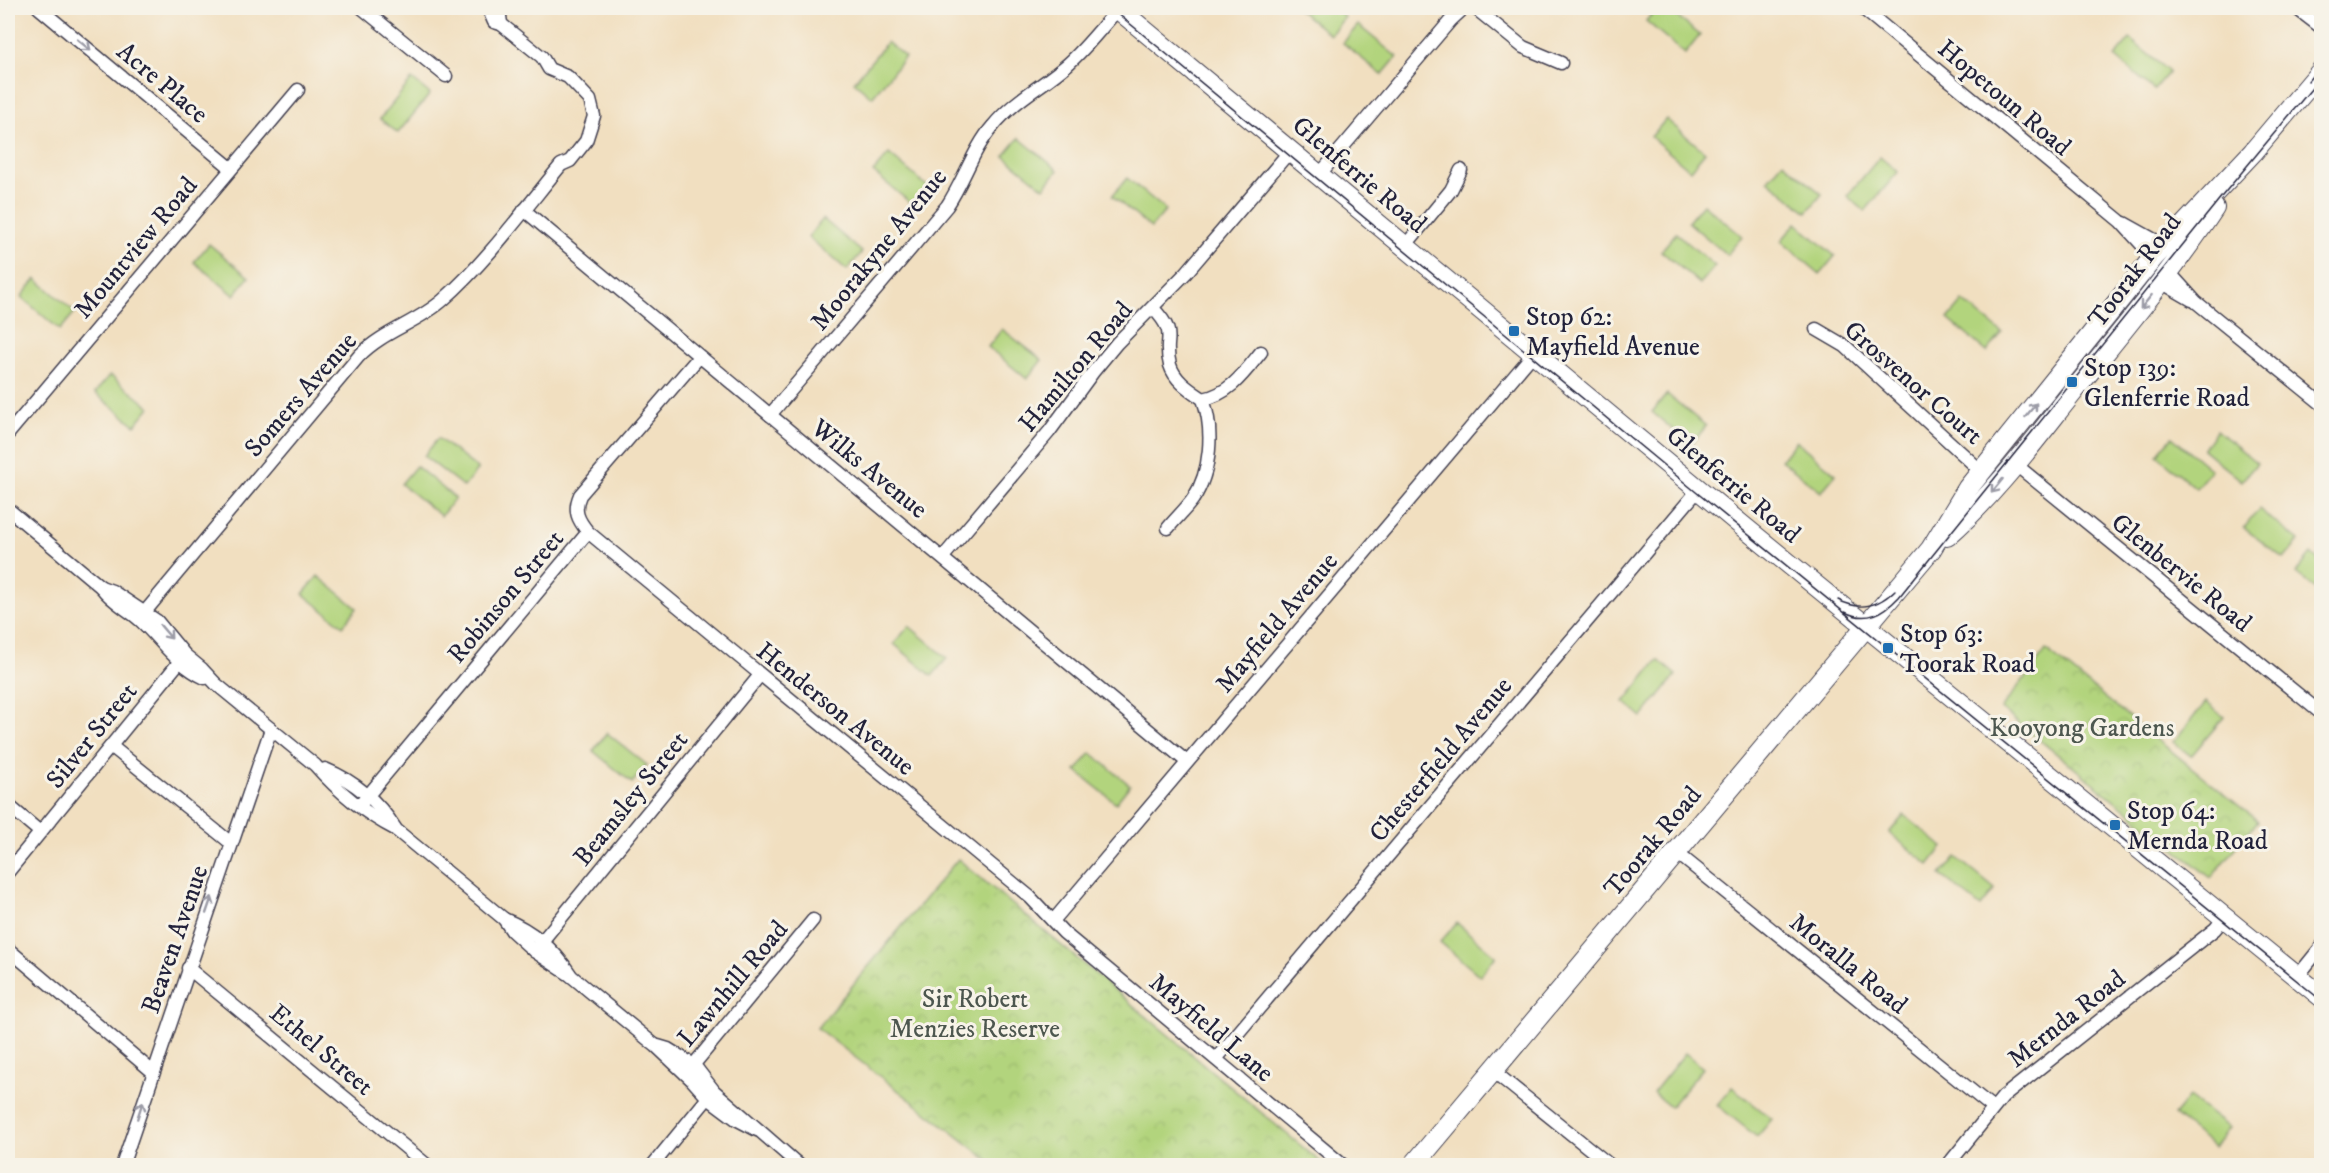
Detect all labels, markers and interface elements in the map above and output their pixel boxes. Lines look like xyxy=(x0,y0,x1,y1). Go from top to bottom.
street label: Hopetoun Road xyxy=(1930,33,2078,164)
street label: Acre Place xyxy=(109,35,215,131)
one-way arrow xyxy=(75,38,91,51)
street label: Glenferrie Road xyxy=(1285,109,1433,241)
street label: Moorakyne Avenue xyxy=(804,162,955,338)
street label: Mountview Road xyxy=(67,170,205,326)
street label: Toorak Road xyxy=(2081,207,2189,335)
one-way arrow xyxy=(2139,293,2152,309)
street label: Hamilton Road xyxy=(1012,295,1140,439)
place label: Stop 62: Mayfield Avenue xyxy=(1526,301,1700,364)
street label: Grosvenor Court xyxy=(1837,314,1989,452)
marker: Stop 62: Mayfield Avenue xyxy=(1507,324,1521,338)
street label: Somers Avenue xyxy=(238,326,365,464)
place label: Stop 139: Glenferrie Road xyxy=(2084,352,2249,415)
marker: Stop 139: Glenferrie Road xyxy=(2065,375,2079,389)
one-way arrow xyxy=(2025,402,2038,418)
street label: Wilks Avenue xyxy=(803,412,934,526)
street label: Glenferrie Road xyxy=(1659,419,1807,551)
one-way arrow xyxy=(1990,478,2004,493)
street label: Glenbervie Road xyxy=(2104,506,2258,640)
street label: Robinson Street xyxy=(441,523,572,670)
street label: Mayfield Avenue xyxy=(1209,546,1346,700)
place label: Stop 63: Toorak Road xyxy=(1900,618,2035,681)
one-way arrow xyxy=(159,624,172,640)
street label: Henderson Avenue xyxy=(749,635,921,783)
marker: Stop 63: Toorak Road xyxy=(1881,641,1895,655)
street label: Chesterfield Avenue xyxy=(1362,671,1520,849)
street label: Silver Street xyxy=(39,676,145,796)
park label: Kooyong Gardens xyxy=(1990,712,2174,745)
street label: Beamsley Street xyxy=(567,725,696,873)
street label: Toorak Road xyxy=(1597,780,1709,904)
place label: Stop 64: Mernda Road xyxy=(2127,795,2268,858)
marker: Stop 64: Mernda Road xyxy=(2108,818,2122,832)
street label: Beaven Avenue xyxy=(135,861,216,1018)
one-way arrow xyxy=(205,896,216,915)
street label: Moralla Road xyxy=(1782,906,1914,1022)
street label: Lawnhill Road xyxy=(671,914,796,1054)
street label: Mernda Road xyxy=(2001,963,2133,1076)
street label: Mayfield Lane xyxy=(1142,966,1280,1090)
park label: Sir Robert Menzies Reserve xyxy=(890,983,1060,1046)
street label: Ethel Street xyxy=(262,997,380,1103)
one-way arrow xyxy=(136,1101,147,1120)

